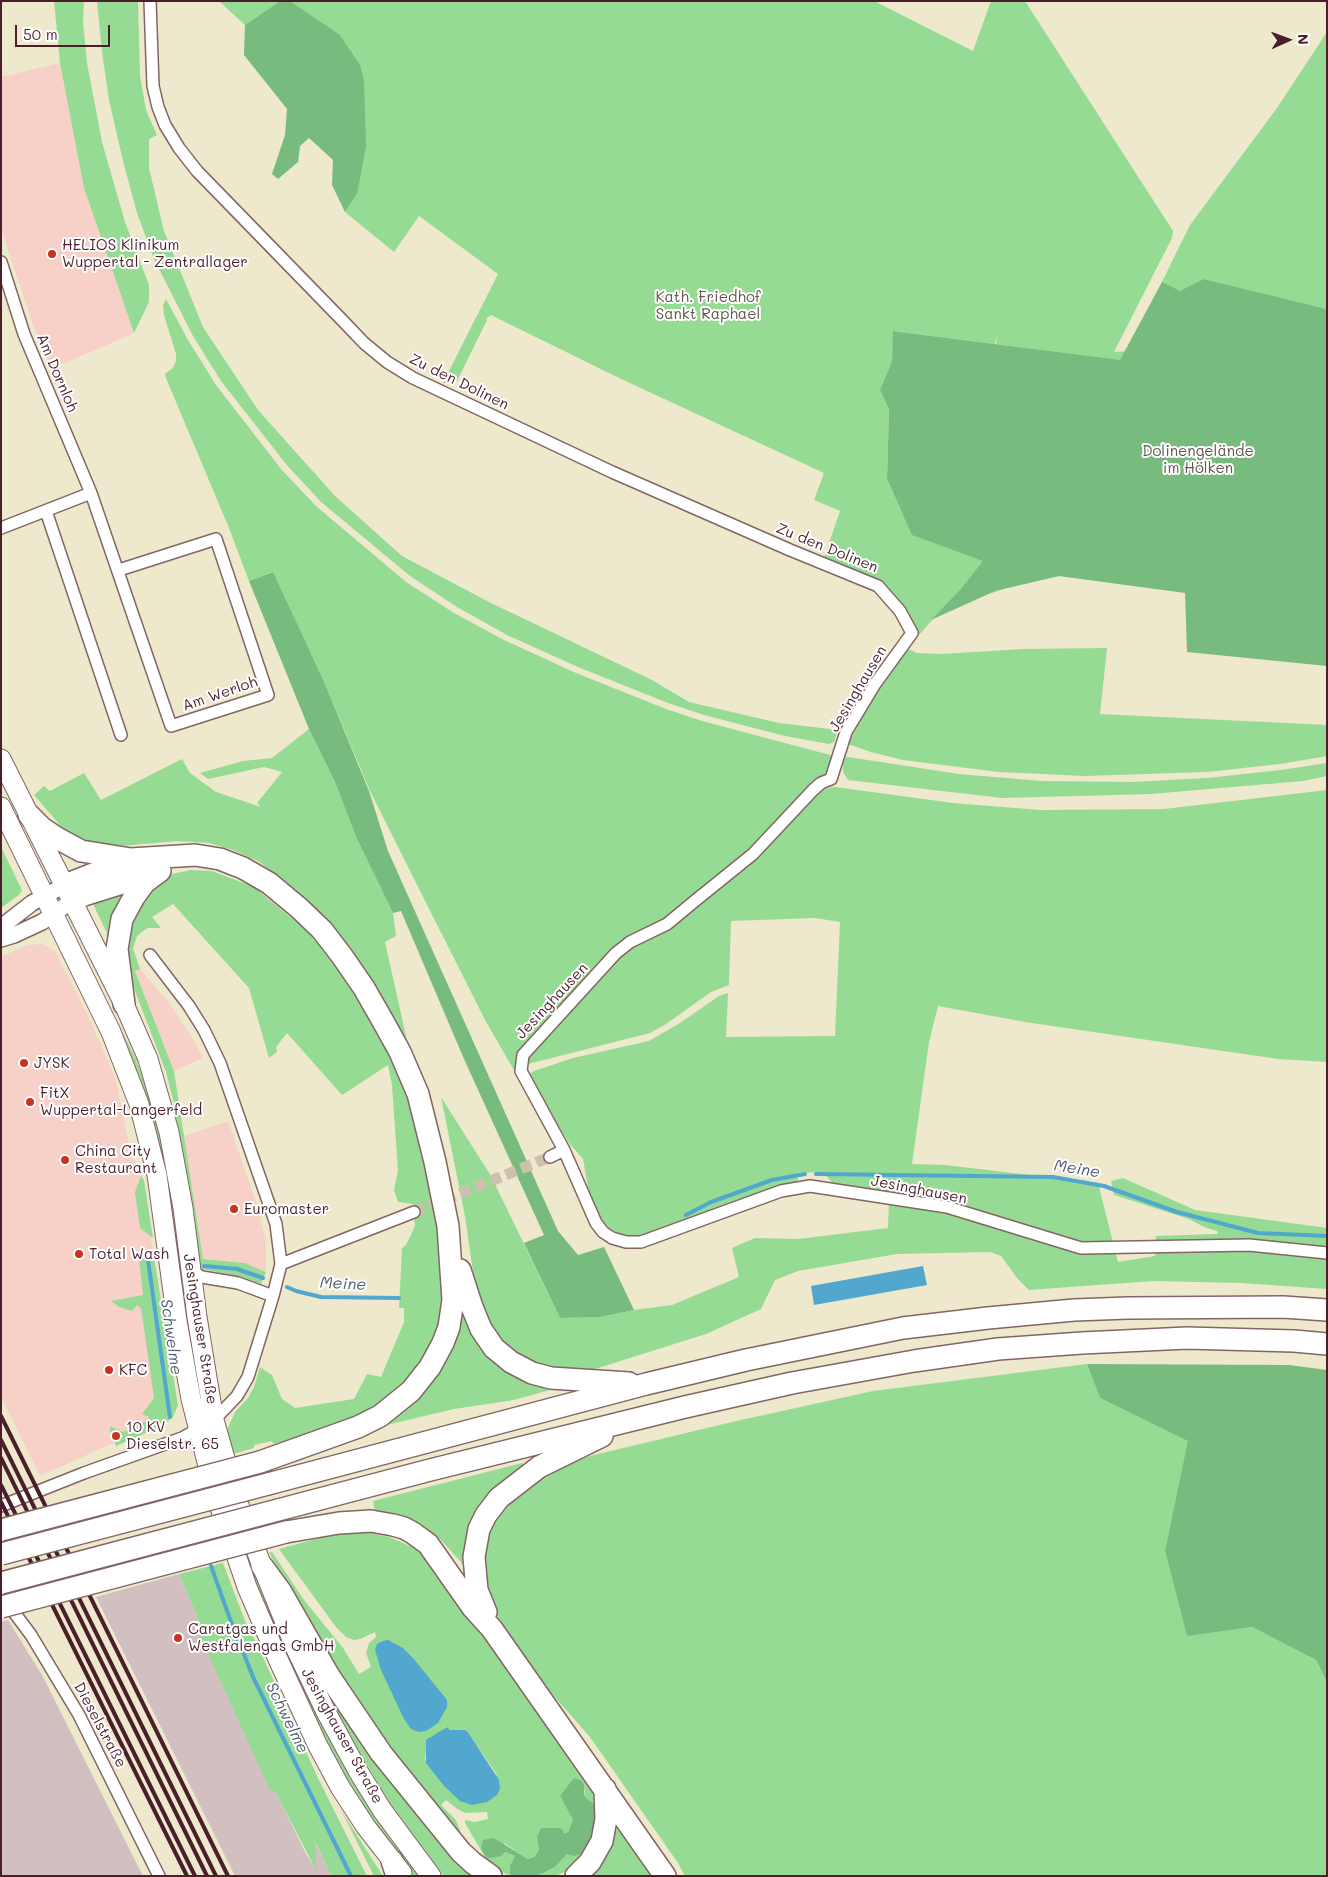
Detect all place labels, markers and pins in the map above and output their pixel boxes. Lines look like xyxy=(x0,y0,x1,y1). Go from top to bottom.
place label: HELIOS Klinikum Wuppertal - Zentrallager xyxy=(62,236,248,271)
marker: HELIOS Klinikum Wuppertal - Zentrallager xyxy=(46,248,58,260)
place label: JYSK xyxy=(34,1054,70,1072)
marker: JYSK xyxy=(18,1057,30,1069)
place label: FitX Wuppertal-Langerfeld xyxy=(40,1084,202,1119)
marker: FitX Wuppertal-Langerfeld xyxy=(24,1096,36,1108)
place label: China City Restaurant xyxy=(75,1142,157,1177)
marker: China City Restaurant xyxy=(59,1154,71,1166)
place label: Euromaster xyxy=(244,1200,329,1218)
marker: Euromaster xyxy=(228,1203,240,1215)
place label: Total Wash xyxy=(89,1245,169,1263)
marker: Total Wash xyxy=(73,1248,85,1260)
place label: KFC xyxy=(119,1361,147,1379)
marker: KFC xyxy=(103,1364,115,1376)
place label: 10 KV Dieselstr. 65 xyxy=(126,1418,219,1453)
marker: 10 KV Dieselstr. 65 xyxy=(110,1430,122,1442)
place label: Caratgas und Westfalengas GmbH xyxy=(188,1620,334,1655)
marker: Caratgas und Westfalengas GmbH xyxy=(172,1632,184,1644)

